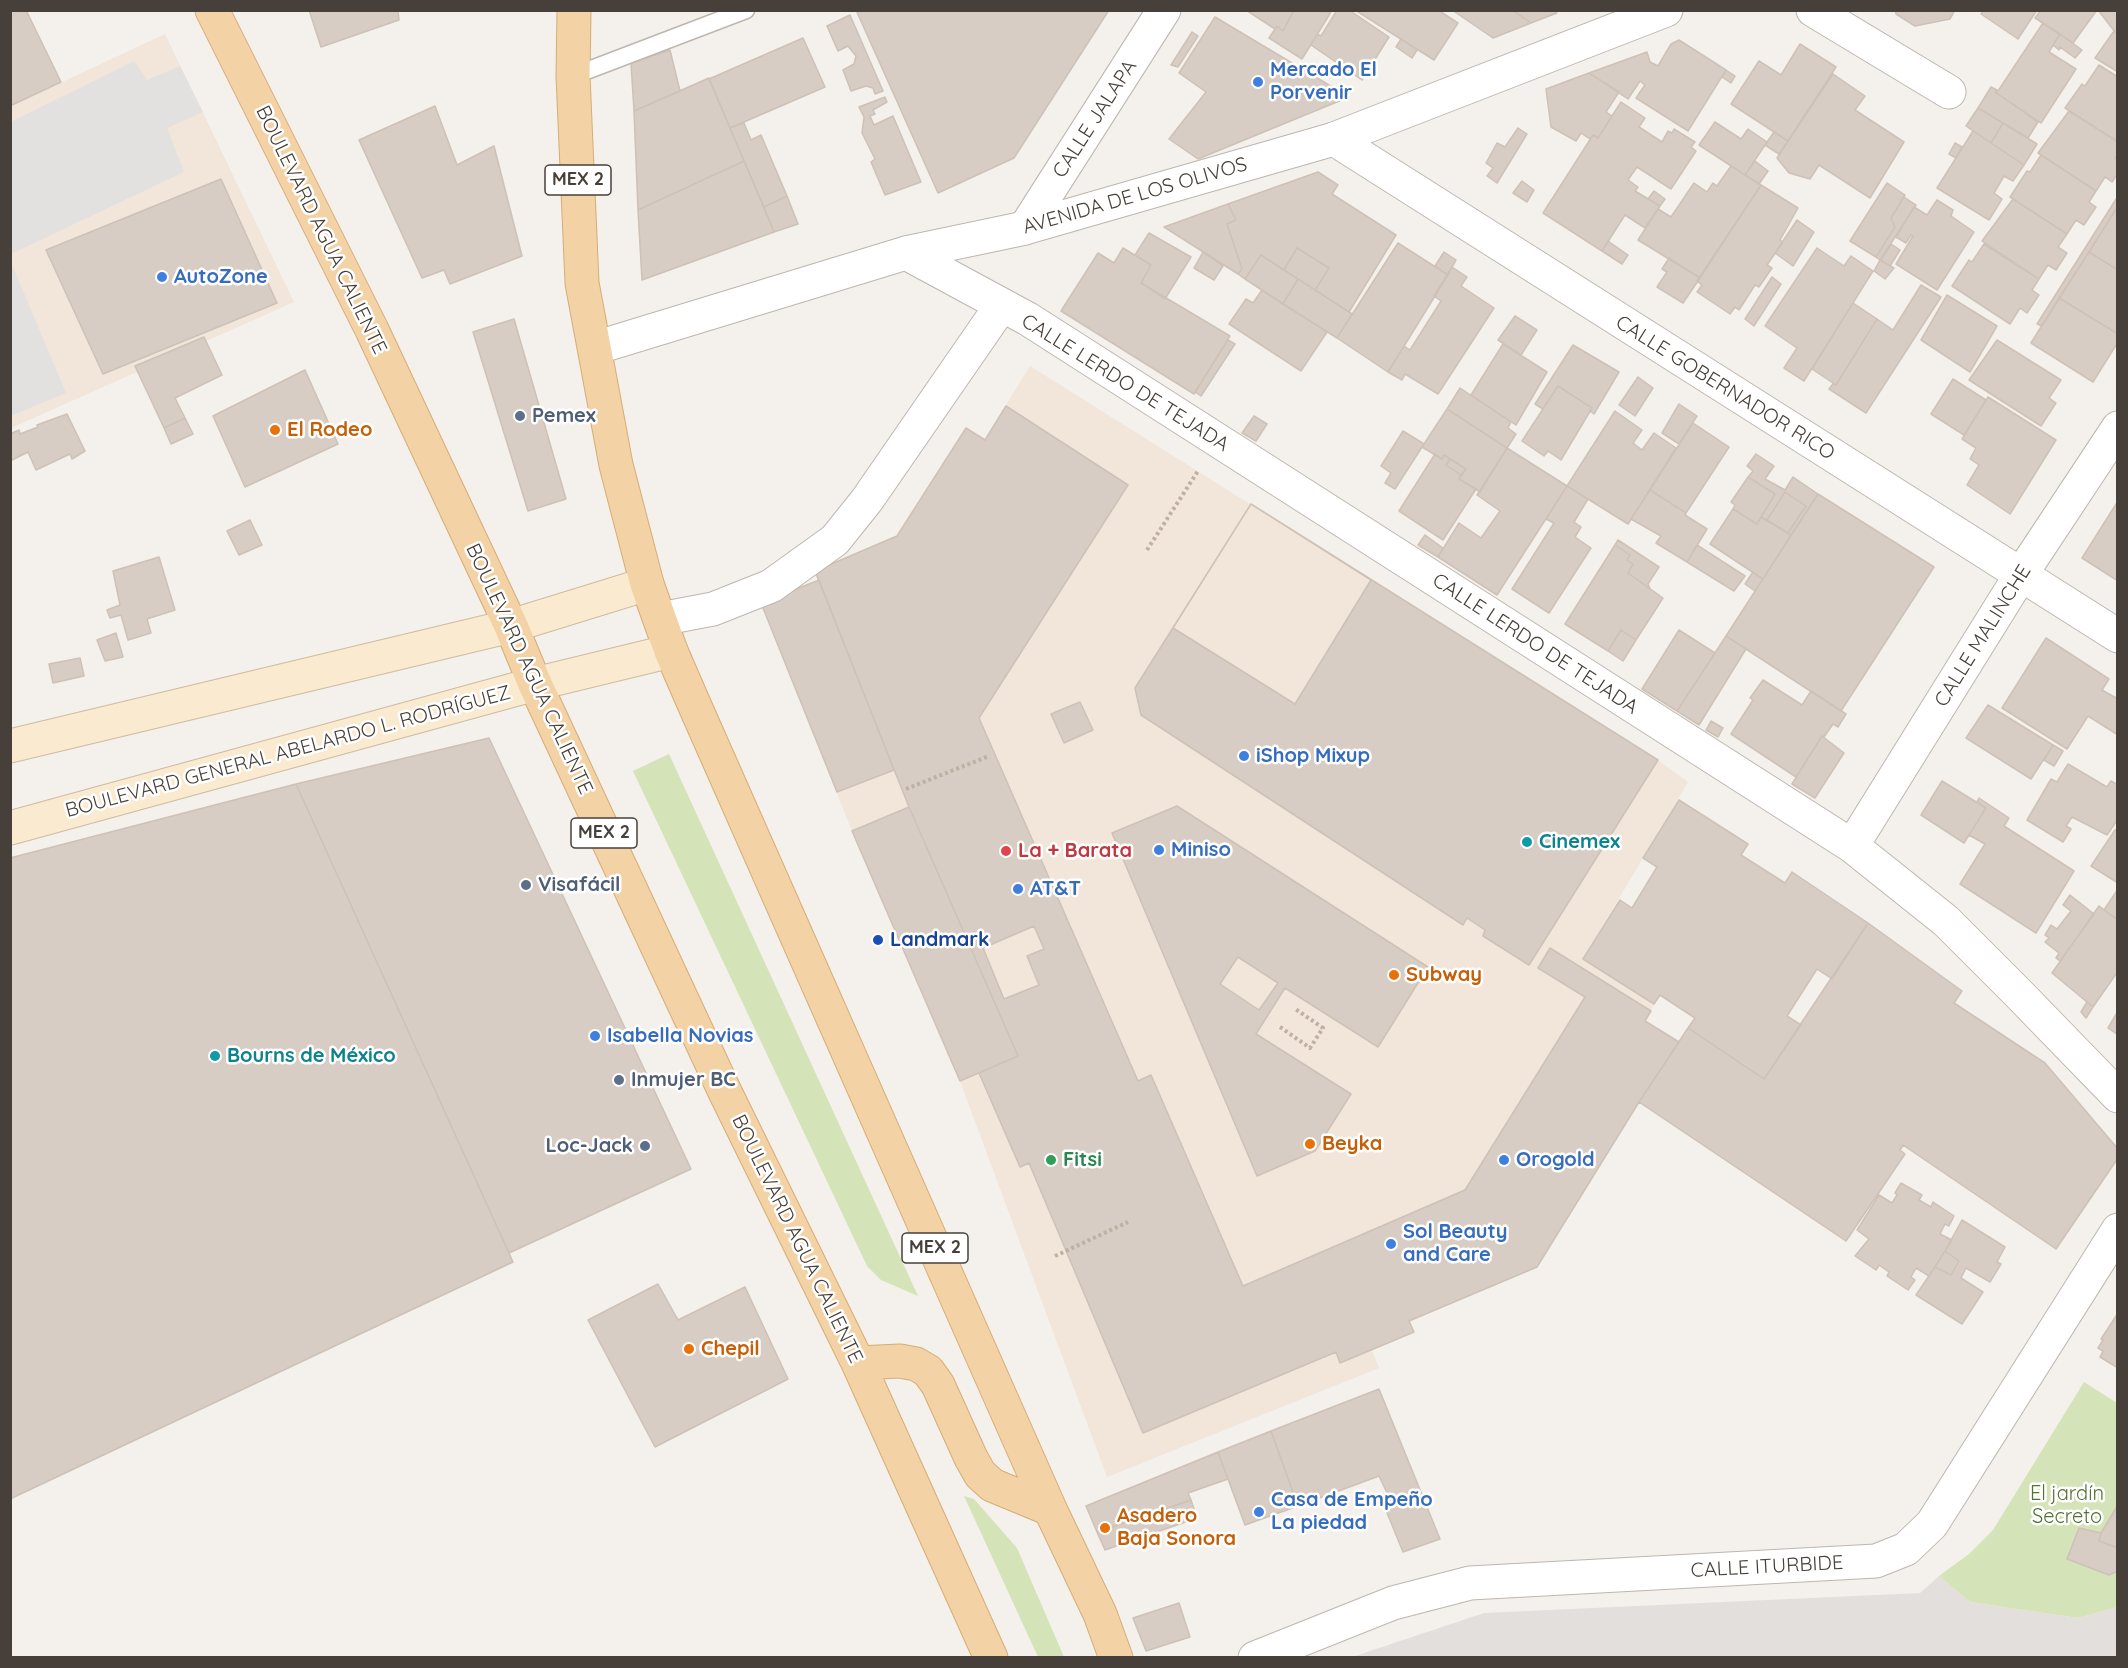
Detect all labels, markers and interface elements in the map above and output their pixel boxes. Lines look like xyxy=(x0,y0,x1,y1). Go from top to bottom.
street label: CALLE JALAPA xyxy=(1048,56,1142,182)
place label: Mercado El Porvenir xyxy=(1270,58,1377,105)
marker: Mercado El Porvenir xyxy=(1251,75,1265,89)
street label: BOULEVARD AGUA CALIENTE xyxy=(250,102,392,358)
street label: AVENIDA DE LOS OLIVOS xyxy=(1020,152,1250,240)
road number: MEX 2 xyxy=(545,165,611,195)
place label: AutoZone xyxy=(174,265,268,289)
marker: AutoZone xyxy=(155,270,169,284)
street label: CALLE LERDO DE TEJADA xyxy=(1017,309,1233,457)
street label: CALLE GOBERNADOR RICO xyxy=(1611,311,1839,465)
place label: Pemex xyxy=(532,404,596,428)
marker: Pemex xyxy=(513,409,527,423)
place label: El Rodeo xyxy=(287,418,372,442)
marker: El Rodeo xyxy=(268,423,282,437)
street label: BOULEVARD AGUA CALIENTE xyxy=(460,540,598,798)
street label: CALLE MALINCHE xyxy=(1930,561,2036,711)
street label: CALLE LERDO DE TEJADA xyxy=(1428,568,1642,720)
street label: BOULEVARD GENERAL ABELARDO L. RODRÍGUEZ xyxy=(63,681,513,823)
place label: iShop Mixup xyxy=(1256,744,1370,768)
marker: iShop Mixup xyxy=(1237,749,1251,763)
road number: MEX 2 xyxy=(571,818,637,848)
place label: Cinemex xyxy=(1539,830,1620,854)
marker: Cinemex xyxy=(1520,835,1534,849)
place label: Miniso xyxy=(1171,838,1231,862)
place label: La + Barata xyxy=(1018,839,1132,863)
marker: Miniso xyxy=(1152,843,1166,857)
marker: La + Barata xyxy=(999,844,1013,858)
place label: Visafácil xyxy=(538,873,620,897)
place label: AT&T xyxy=(1030,877,1081,901)
marker: Visafácil xyxy=(519,878,533,892)
marker: AT&T xyxy=(1011,882,1025,896)
place label: Landmark xyxy=(890,928,989,952)
marker: Landmark xyxy=(871,933,885,947)
place label: Subway xyxy=(1406,963,1482,987)
marker: Subway xyxy=(1387,968,1401,982)
place label: Isabella Novias xyxy=(607,1024,753,1048)
marker: Isabella Novias xyxy=(588,1029,602,1043)
place label: Bourns de México xyxy=(227,1044,396,1068)
marker: Bourns de México xyxy=(208,1049,222,1063)
place label: Inmujer BC xyxy=(631,1068,736,1092)
marker: Inmujer BC xyxy=(612,1073,626,1087)
street label: BOULEVARD AGUA CALIENTE xyxy=(726,1111,868,1367)
place label: Beyka xyxy=(1322,1132,1382,1156)
place label: Loc-Jack xyxy=(546,1134,633,1158)
marker: Beyka xyxy=(1303,1137,1317,1151)
marker: Loc-Jack xyxy=(638,1139,652,1153)
place label: Fitsi xyxy=(1063,1148,1102,1172)
place label: Orogold xyxy=(1516,1148,1594,1172)
marker: Fitsi xyxy=(1044,1153,1058,1167)
marker: Orogold xyxy=(1497,1153,1511,1167)
place label: Sol Beauty and Care xyxy=(1403,1220,1507,1267)
road number: MEX 2 xyxy=(902,1233,968,1263)
marker: Sol Beauty and Care xyxy=(1384,1237,1398,1251)
place label: Chepil xyxy=(701,1337,760,1361)
marker: Chepil xyxy=(682,1342,696,1356)
park label: El jardín Secreto xyxy=(2030,1482,2104,1529)
place label: Casa de Empeño La piedad xyxy=(1271,1488,1433,1535)
place label: Asadero Baja Sonora xyxy=(1117,1504,1236,1551)
marker: Casa de Empeño La piedad xyxy=(1252,1505,1266,1519)
marker: Asadero Baja Sonora xyxy=(1098,1521,1112,1535)
street label: CALLE ITURBIDE xyxy=(1690,1551,1844,1583)

